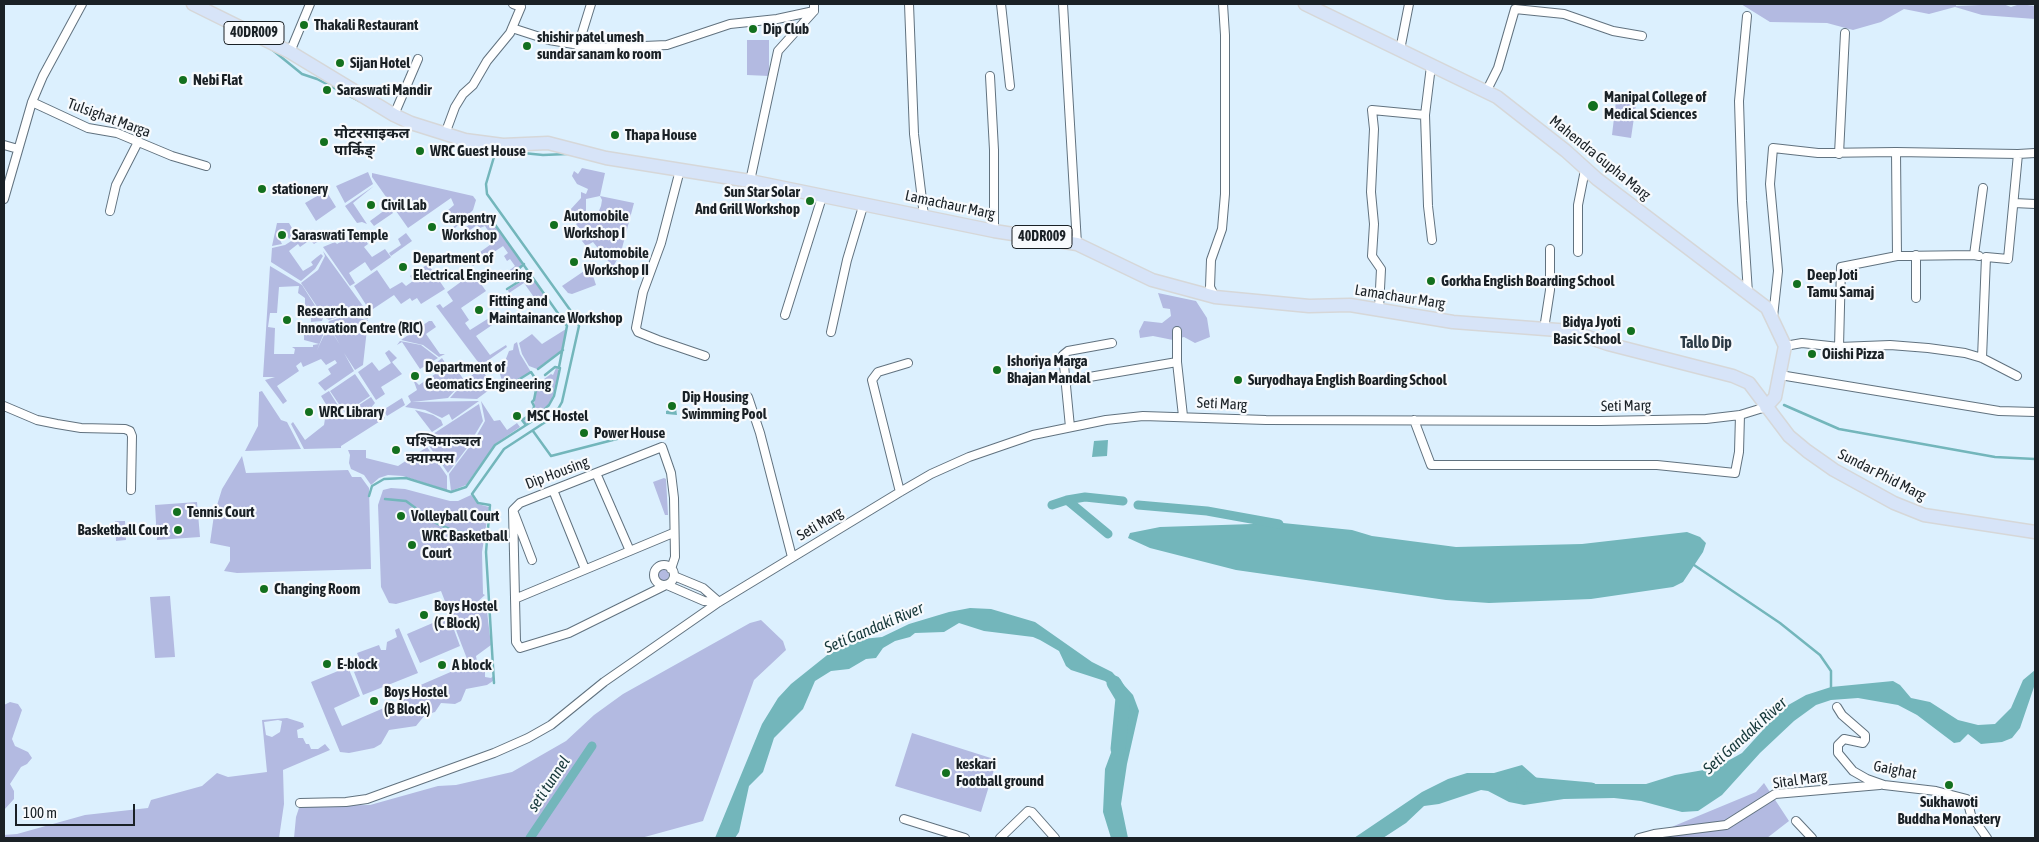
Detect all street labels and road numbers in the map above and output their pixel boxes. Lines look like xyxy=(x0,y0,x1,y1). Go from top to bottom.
road number: 40DR009 xyxy=(224,22,284,44)
street label: Tulsighat Marga xyxy=(65,95,153,141)
street label: Mahendra Gupha Marg xyxy=(1546,112,1654,204)
street label: Lamachaur Marg xyxy=(903,187,997,223)
road number: 40DR009 xyxy=(1012,226,1072,248)
street label: Lamachaur Marg xyxy=(1353,281,1447,313)
street label: Seti Marg xyxy=(1196,394,1248,414)
street label: Seti Marg xyxy=(1601,397,1651,415)
street label: Sundar Phid Marg xyxy=(1835,445,1929,505)
street label: Dip Housing xyxy=(523,453,591,493)
street label: Seti Marg xyxy=(794,503,846,545)
street label: Gaighat xyxy=(1872,757,1918,783)
street label: Sital Marg xyxy=(1772,767,1828,793)

